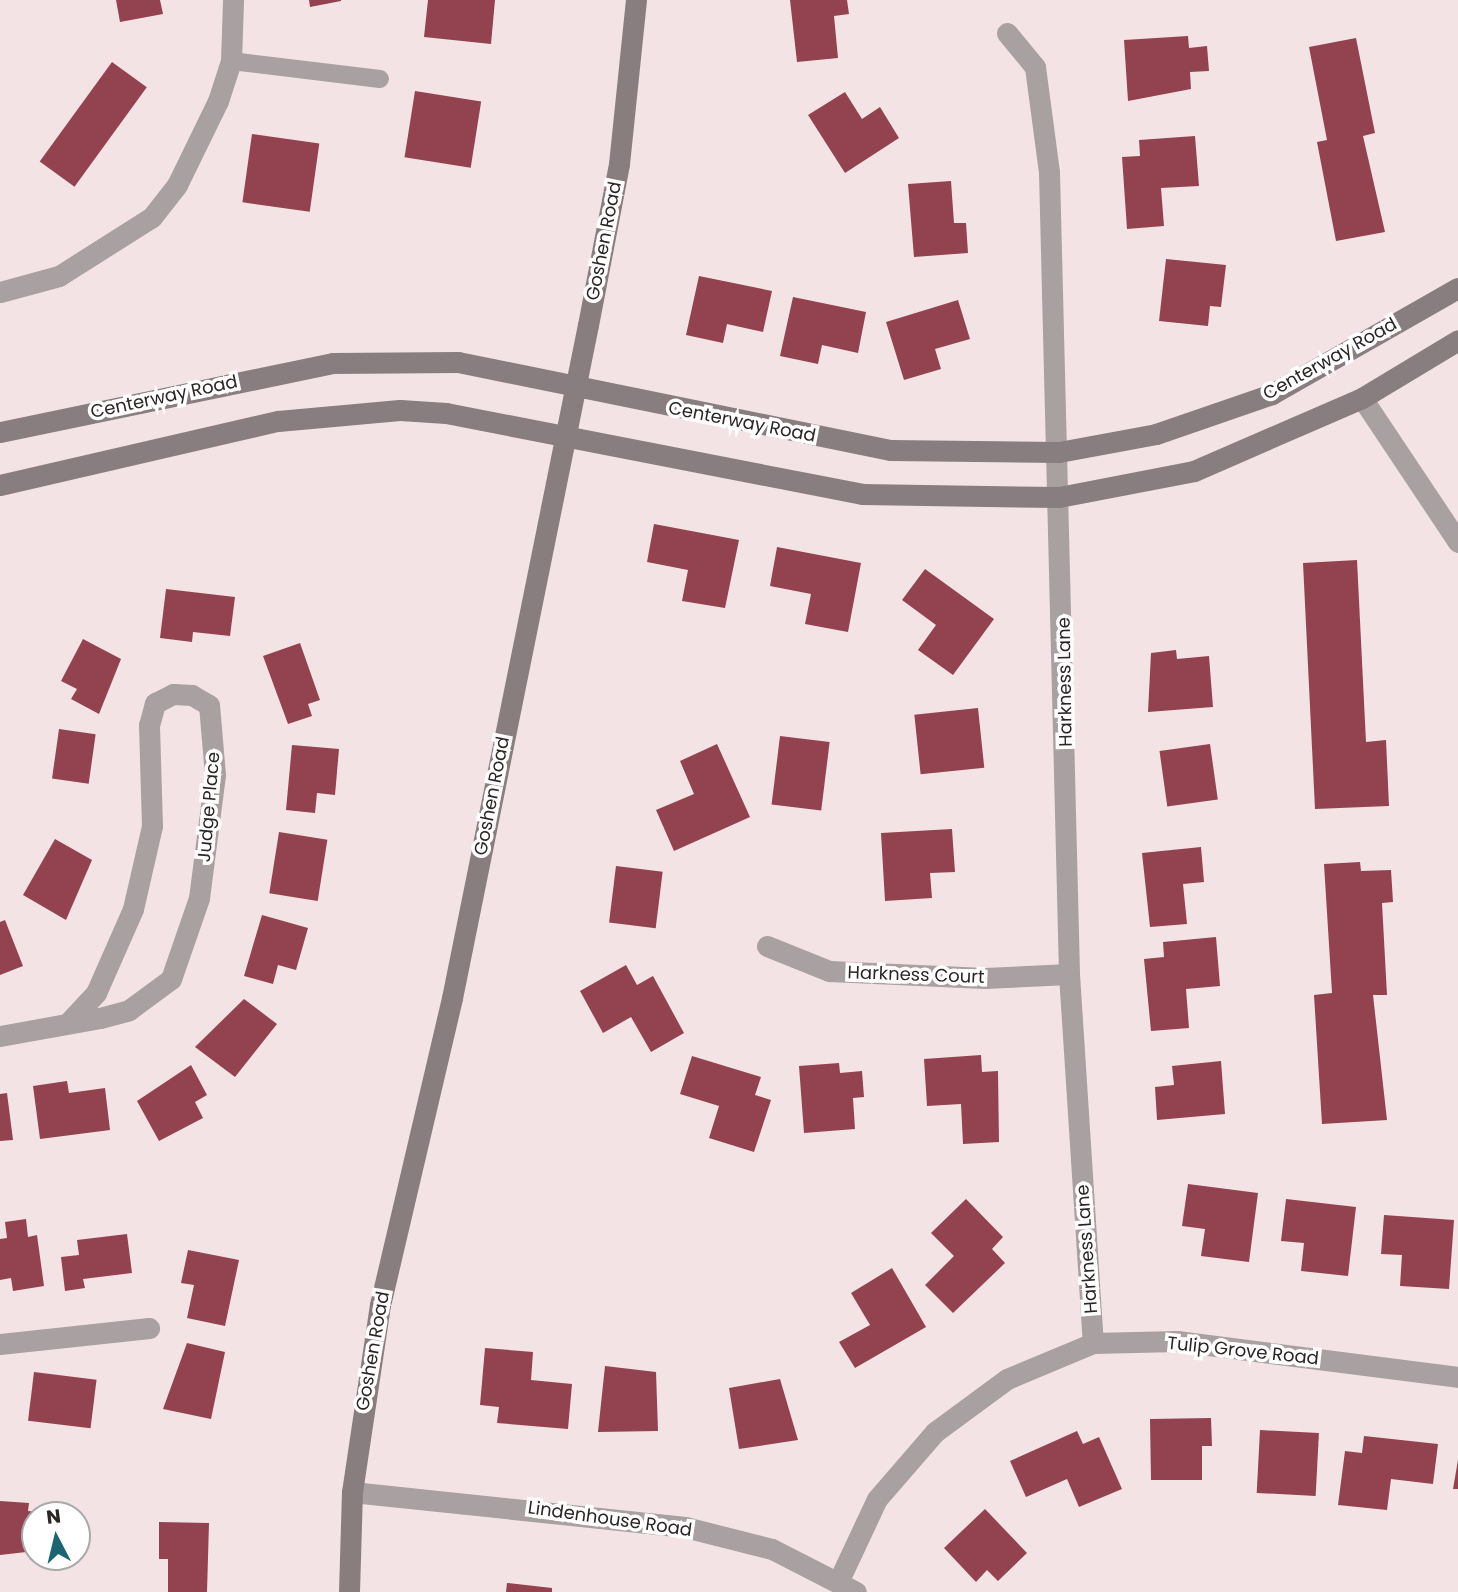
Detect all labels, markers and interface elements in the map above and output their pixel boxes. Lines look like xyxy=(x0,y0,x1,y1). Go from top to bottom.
street label: Goshen Road xyxy=(582,180,626,302)
street label: Centerway Road xyxy=(1259,313,1401,405)
street label: Centerway Road xyxy=(89,371,239,423)
street label: Centerway Road xyxy=(666,397,818,447)
street label: Harkness Lane xyxy=(1053,617,1077,747)
street label: Goshen Road xyxy=(470,735,514,857)
street label: Judge Place xyxy=(193,751,225,863)
street label: Harkness Court xyxy=(847,962,985,988)
street label: Harkness Lane xyxy=(1072,1184,1102,1314)
street label: Goshen Road xyxy=(352,1290,394,1412)
street label: Tulip Grove Road xyxy=(1166,1332,1320,1370)
street label: Lindenhouse Road xyxy=(527,1497,693,1541)
north arrow xyxy=(21,1501,91,1571)
text: N xyxy=(45,1502,62,1531)

